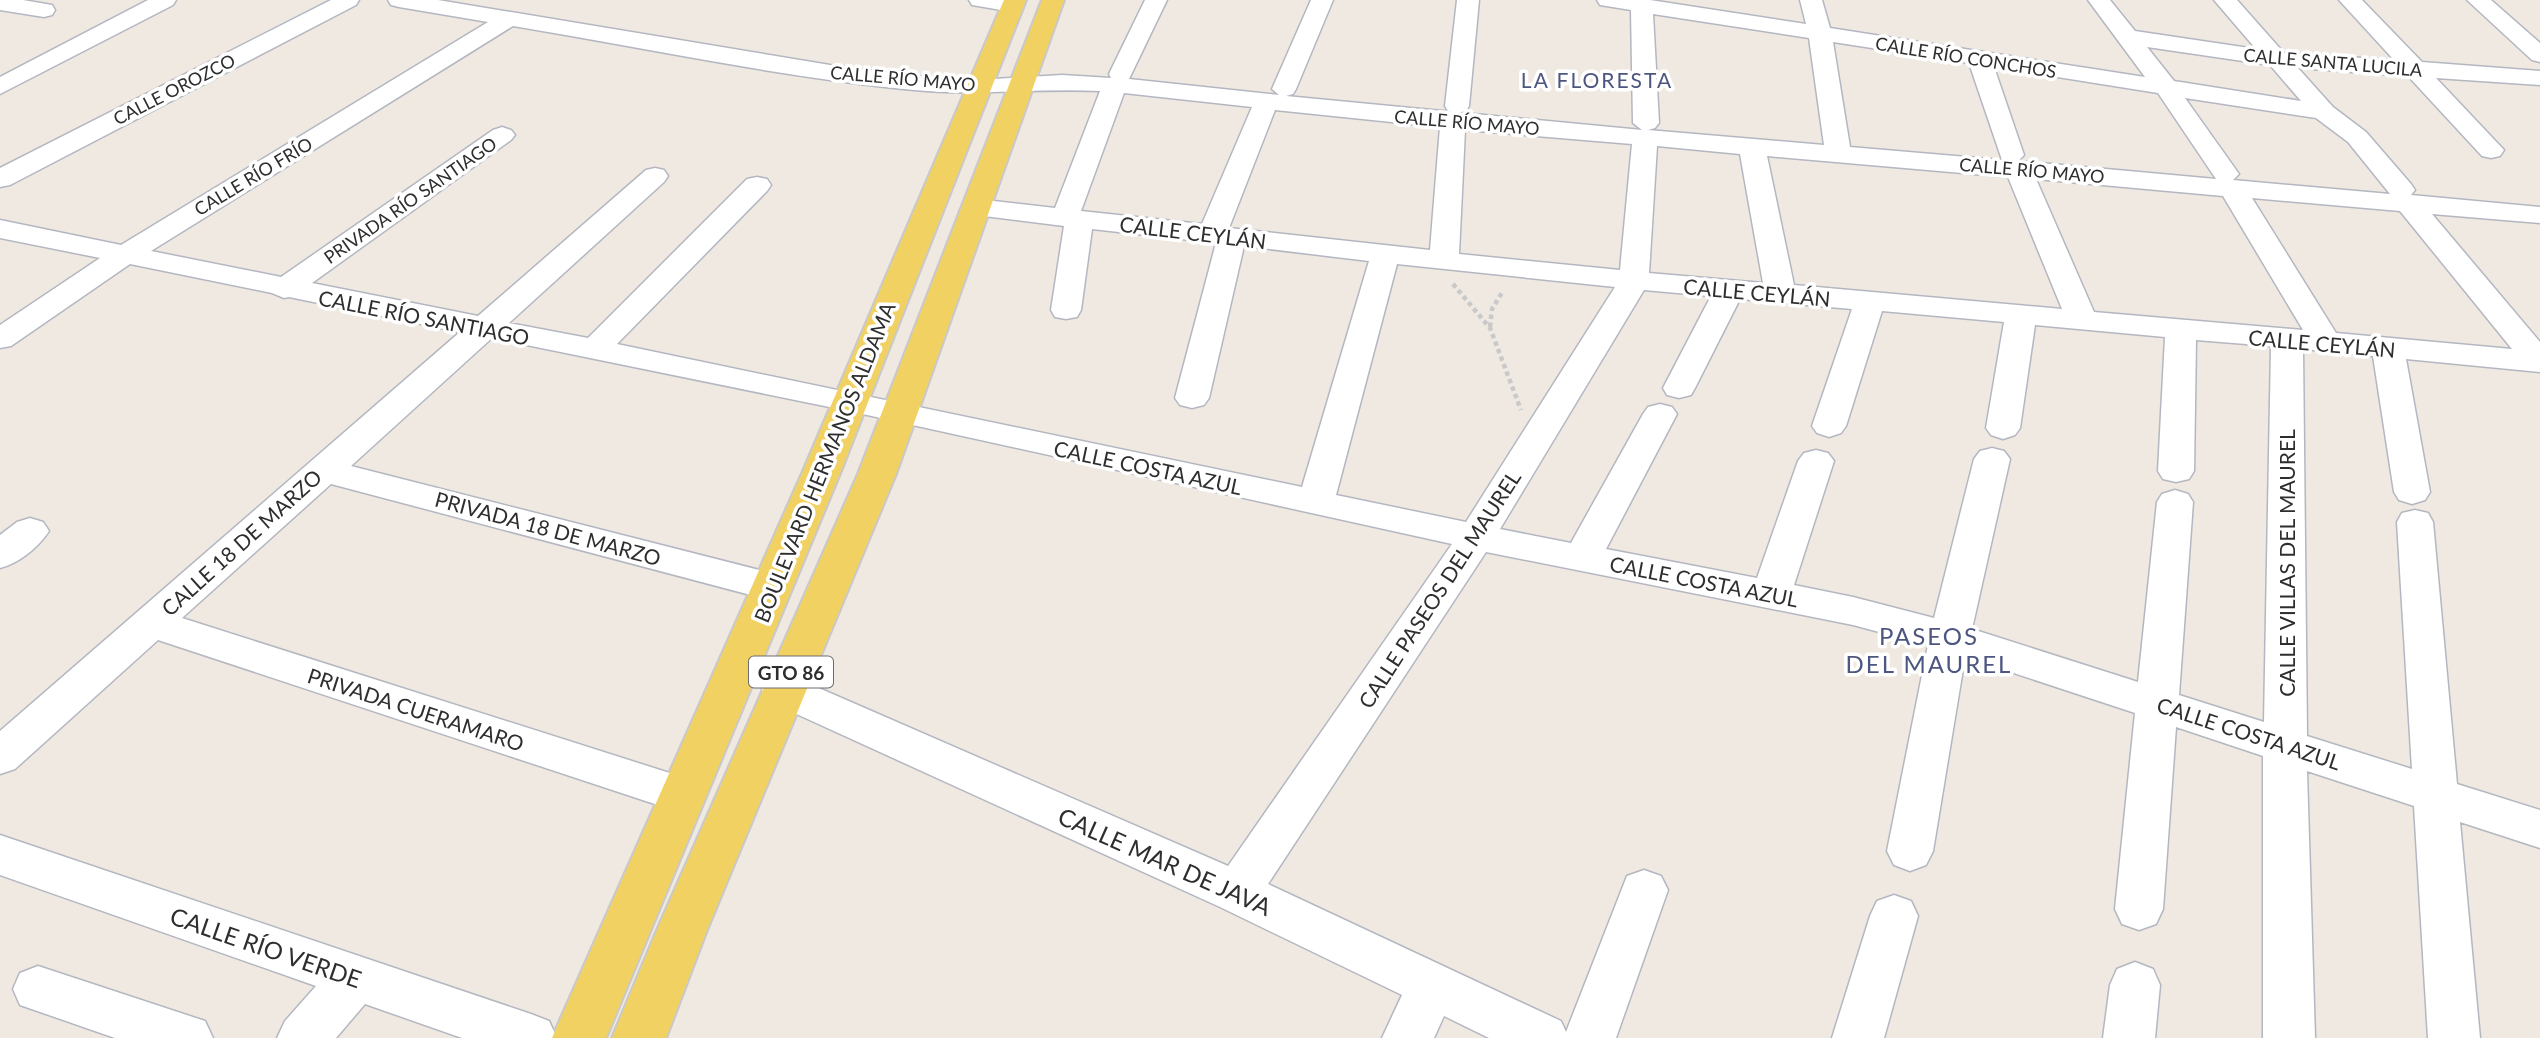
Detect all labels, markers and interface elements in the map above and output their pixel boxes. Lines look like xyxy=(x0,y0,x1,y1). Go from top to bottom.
street label: CALLE RÍO CONCHOS xyxy=(1874,32,2058,82)
street label: CALLE SANTA LUCILA xyxy=(2243,43,2424,81)
street label: CALLE OROZCO xyxy=(109,49,239,129)
street label: CALLE RÍO MAYO xyxy=(829,61,977,95)
district label: LA FLORESTA xyxy=(1521,67,1673,92)
street label: CALLE RÍO MAYO xyxy=(1393,105,1541,139)
street label: CALLE RÍO FRÍO xyxy=(190,132,316,220)
street label: PRIVADA RÍO SANTIAGO xyxy=(319,132,501,268)
street label: CALLE RÍO MAYO xyxy=(1958,153,2106,187)
street label: CALLE CEYLÁN xyxy=(1118,211,1268,253)
street label: CALLE CEYLÁN xyxy=(1682,273,1832,311)
street label: CALLE RÍO SANTIAGO xyxy=(316,284,532,350)
street label: BOULEVARD HERMANOS ALDAMA xyxy=(748,298,900,626)
street label: CALLE CEYLÁN xyxy=(2247,324,2397,362)
street label: CALLE VILLAS DEL MAUREL xyxy=(2274,429,2299,697)
street label: CALLE COSTA AZUL xyxy=(1052,435,1244,499)
street label: CALLE 18 DE MARZO xyxy=(156,464,326,620)
street label: CALLE PASEOS DEL MAUREL xyxy=(1353,465,1525,713)
street label: PRIVADA 18 DE MARZO xyxy=(432,486,664,570)
street label: CALLE COSTA AZUL xyxy=(1608,550,1801,612)
district label: PASEOS DEL MAUREL xyxy=(1846,621,2012,678)
road number: GTO 86 xyxy=(749,656,833,688)
street label: PRIVADA CUERAMARO xyxy=(305,662,527,756)
street label: CALLE COSTA AZUL xyxy=(2154,692,2344,775)
street label: CALLE MAR DE JAVA xyxy=(1054,801,1277,921)
street label: CALLE RÍO VERDE xyxy=(167,901,365,993)

